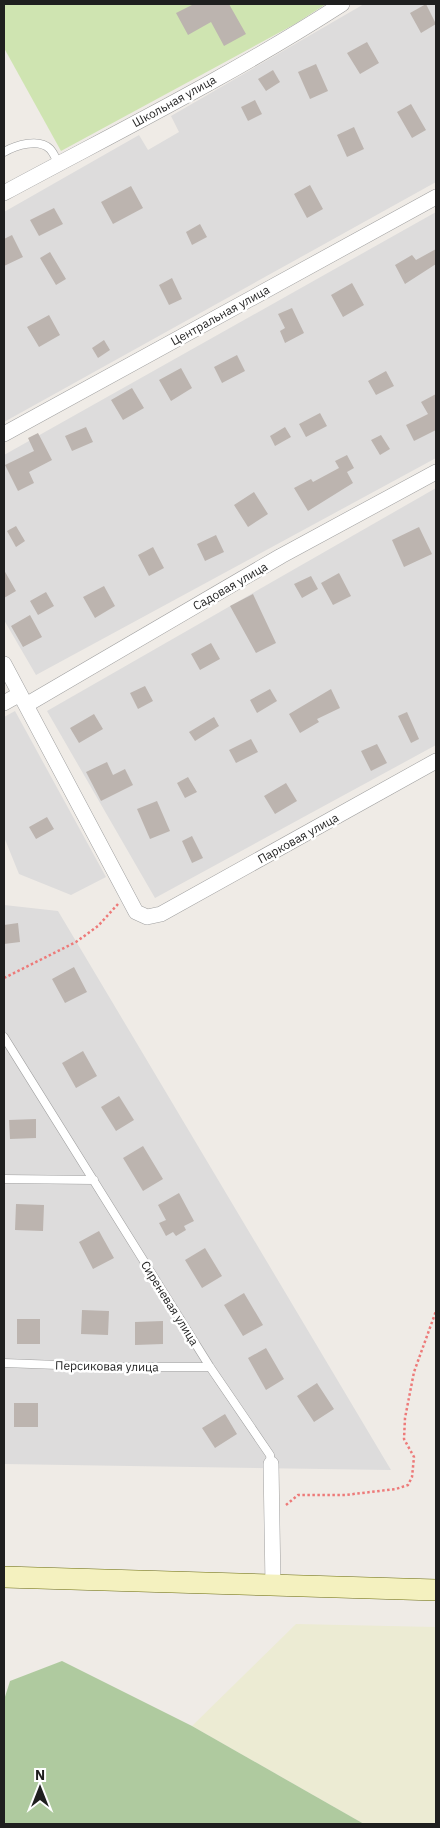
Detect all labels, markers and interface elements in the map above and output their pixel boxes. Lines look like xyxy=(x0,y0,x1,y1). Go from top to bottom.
street label: Школьная улица xyxy=(129,71,219,130)
street label: Центральная улица xyxy=(168,281,272,348)
street label: Садовая улица xyxy=(190,558,270,613)
street label: Парковая улица xyxy=(255,809,342,866)
street label: Сиреневая улица xyxy=(138,1258,202,1349)
street label: Персиковая улица xyxy=(55,1358,160,1374)
north arrow xyxy=(15,1763,65,1813)
text: N xyxy=(35,1766,45,1784)

